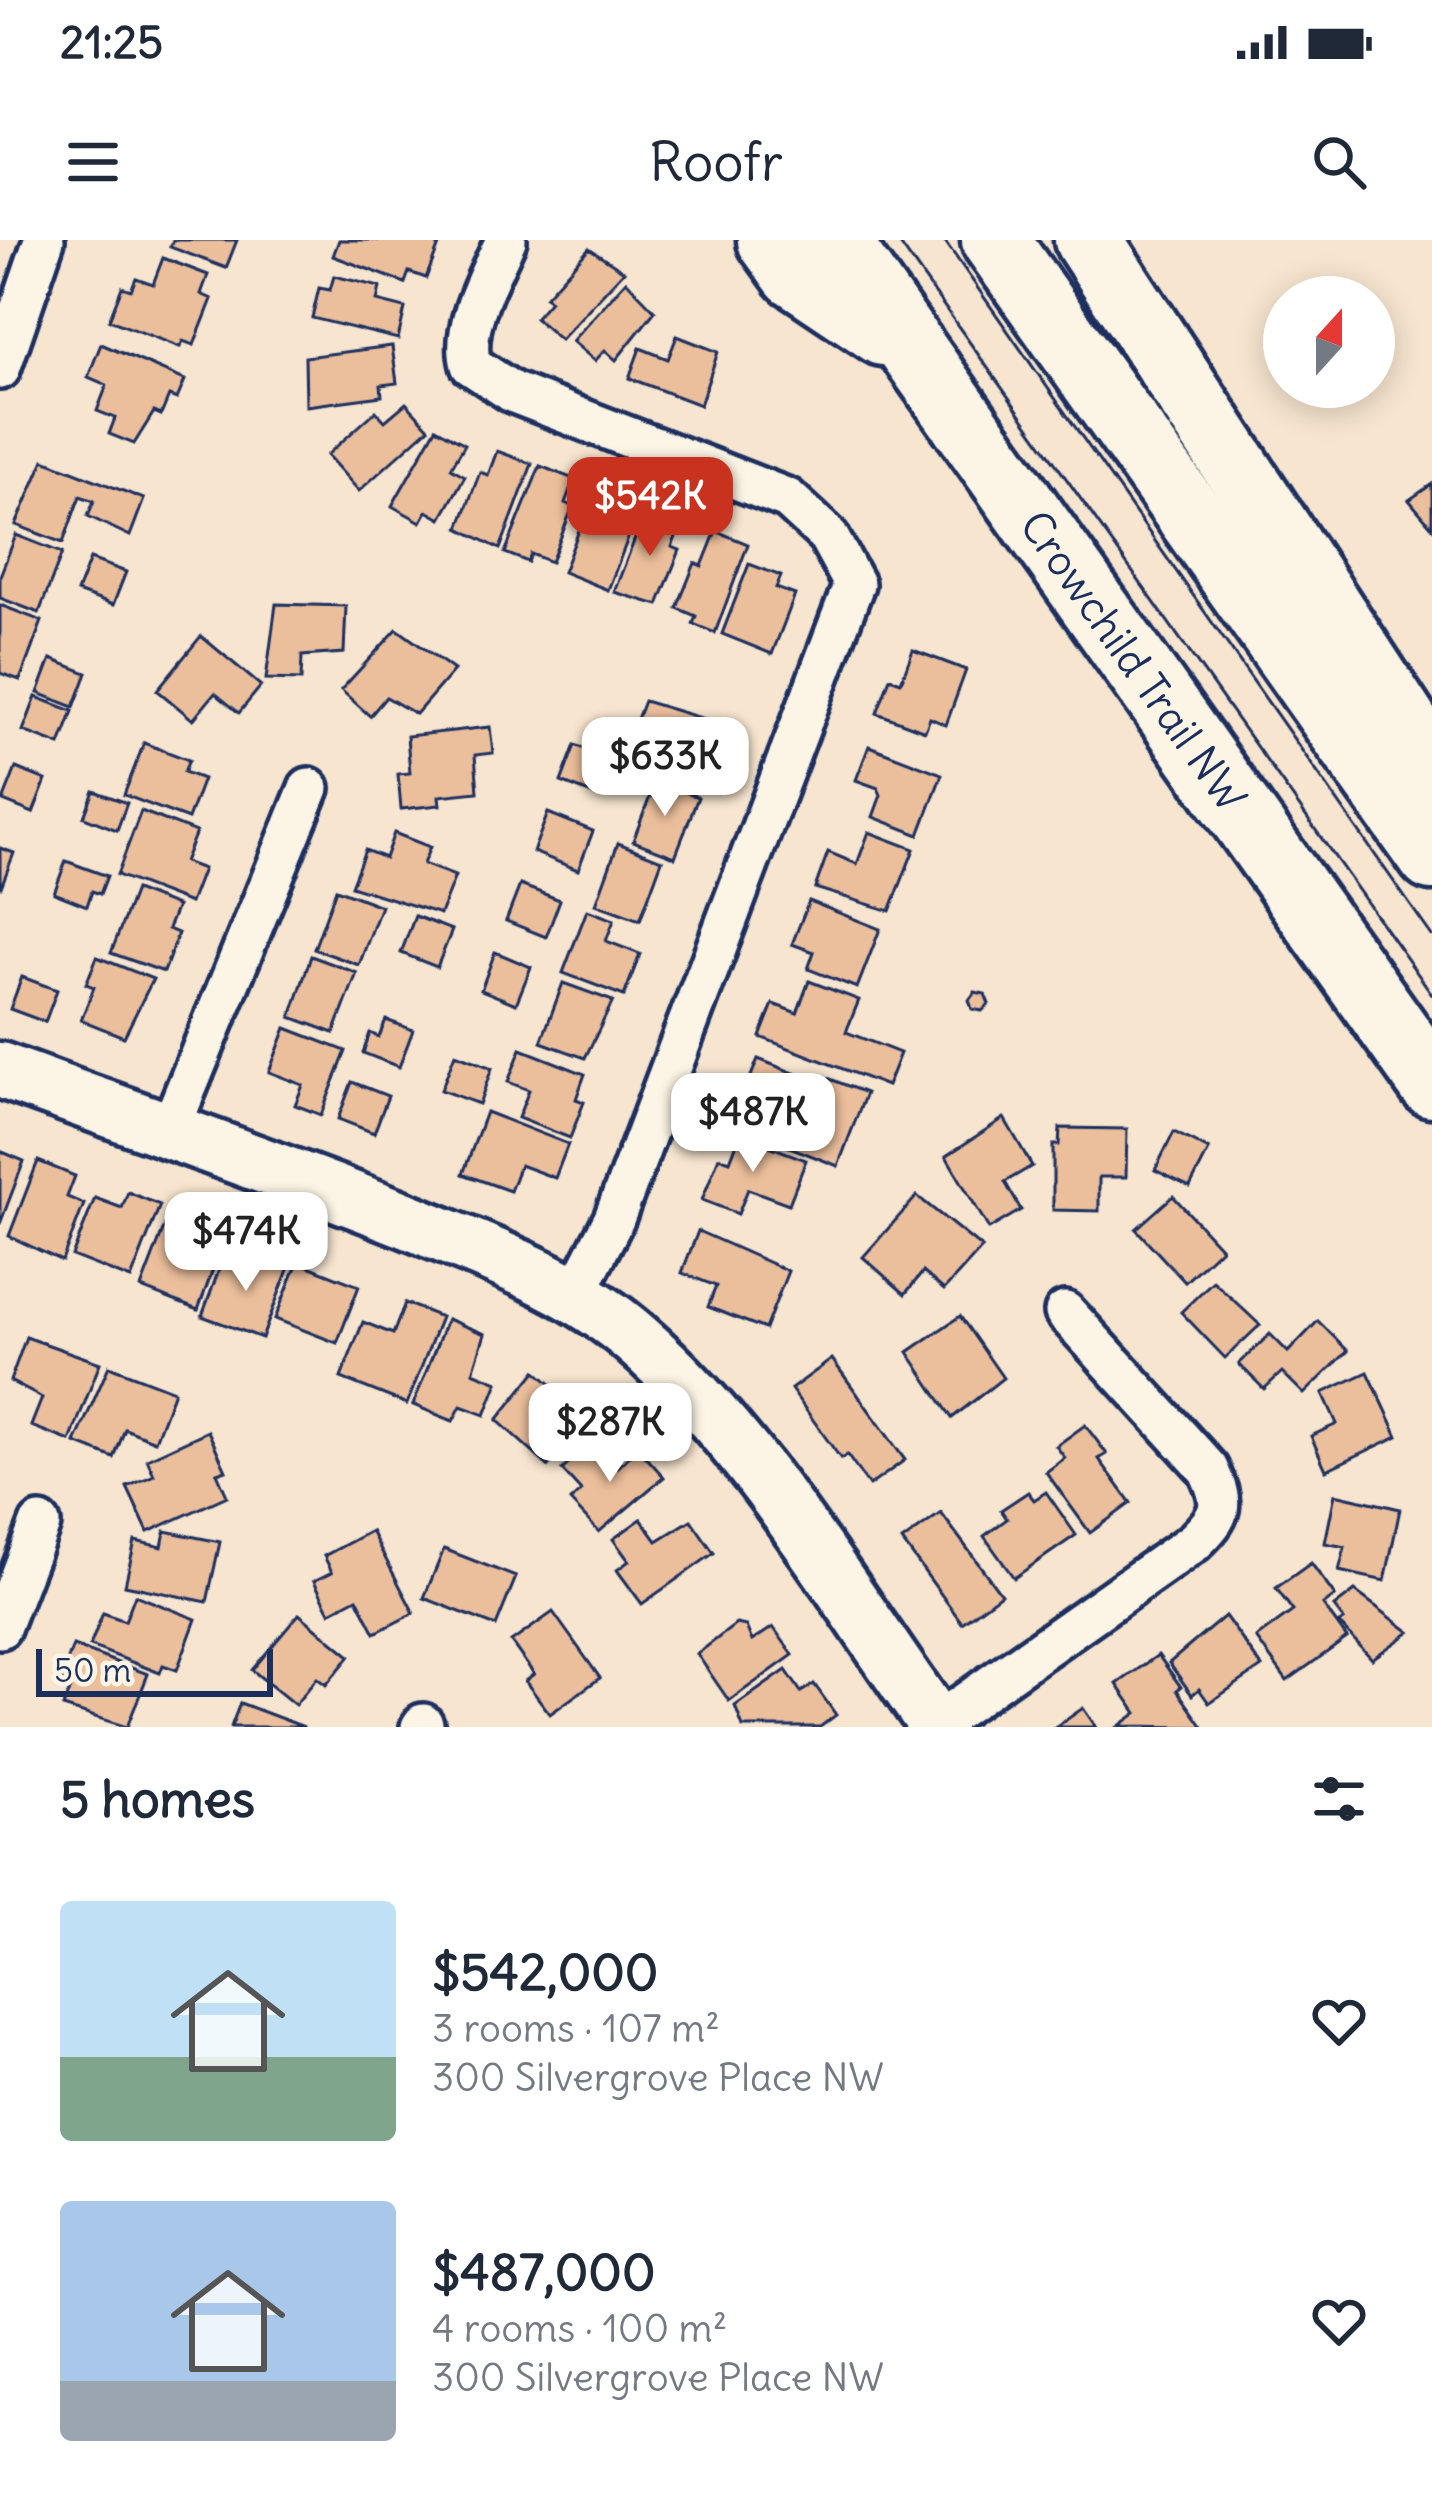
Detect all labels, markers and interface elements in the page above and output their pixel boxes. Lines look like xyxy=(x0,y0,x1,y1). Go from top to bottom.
text: 21:25 xyxy=(60,14,163,70)
text: Roofr xyxy=(649,128,783,196)
icon: menu xyxy=(60,129,126,195)
icon: search xyxy=(1306,129,1372,195)
north arrow xyxy=(1263,276,1395,408)
map controls xyxy=(1263,276,1395,408)
pin: $542K xyxy=(566,457,734,559)
text: $542K xyxy=(594,471,706,520)
street label: Crowchild Trail NW xyxy=(1009,501,1257,821)
pin: $633K xyxy=(581,717,749,819)
text: $633K xyxy=(609,731,721,780)
pin: $487K xyxy=(669,1073,837,1175)
text: $487K xyxy=(698,1087,808,1136)
pin: $474K xyxy=(162,1192,330,1294)
text: $474K xyxy=(192,1206,300,1255)
pin: $287K xyxy=(526,1383,694,1485)
text: $287K xyxy=(556,1397,664,1446)
scale bar xyxy=(36,1643,273,1696)
text: 50 m xyxy=(54,1649,131,1691)
icon: filters xyxy=(1306,1766,1372,1832)
text: 5 homes xyxy=(60,1767,255,1831)
text: $542,000 xyxy=(432,1940,658,2004)
icon: home xyxy=(156,1949,300,2093)
icon: heart xyxy=(1306,1988,1372,2054)
text: 3 rooms · 107 m² xyxy=(432,2004,720,2053)
text: 300 Silvergrove Place NW xyxy=(432,2053,884,2102)
text: $487,000 xyxy=(432,2240,655,2304)
icon: home xyxy=(156,2249,300,2393)
icon: heart xyxy=(1306,2288,1372,2354)
text: 4 rooms · 100 m² xyxy=(432,2304,727,2353)
text: 300 Silvergrove Place NW xyxy=(432,2353,884,2402)

